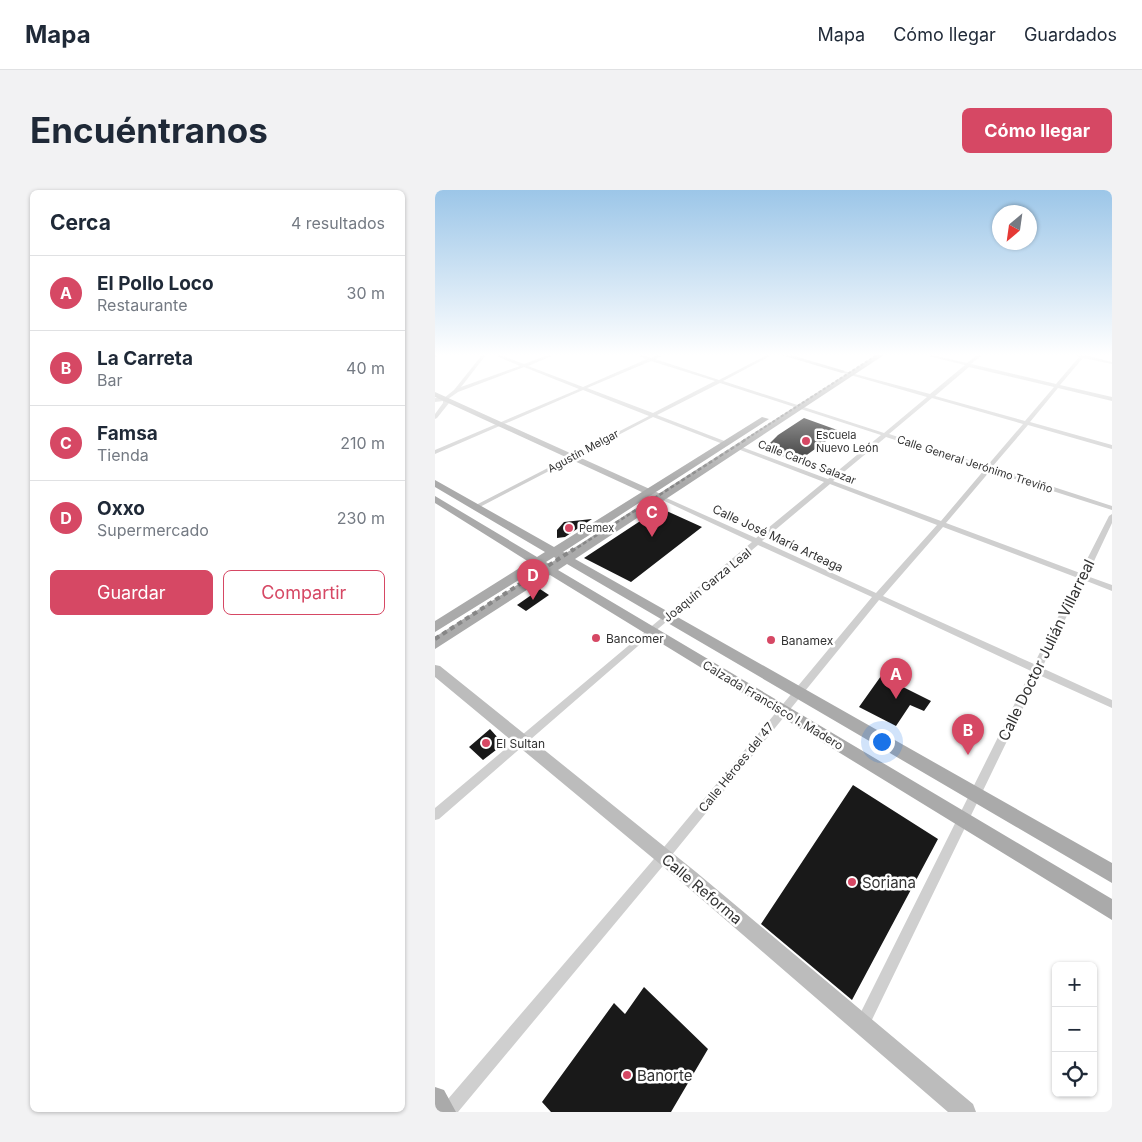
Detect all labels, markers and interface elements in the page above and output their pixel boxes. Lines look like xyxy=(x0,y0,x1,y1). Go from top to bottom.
text: Mapa xyxy=(25,20,91,49)
text: Mapa xyxy=(818,24,865,45)
text: Cómo llegar xyxy=(893,24,996,45)
text: Guardados xyxy=(1024,24,1117,45)
button: Cómo llegar xyxy=(962,108,1112,153)
text: Encuéntranos xyxy=(30,109,268,151)
north arrow xyxy=(992,205,1037,250)
text: Cerca xyxy=(50,210,111,235)
text: 4 resultados xyxy=(291,213,385,233)
text: El Pollo Loco xyxy=(97,272,214,295)
text: A xyxy=(60,283,72,303)
text: 30 m xyxy=(347,283,385,303)
text: Restaurante xyxy=(97,295,187,315)
text: La Carreta xyxy=(97,347,193,370)
text: B xyxy=(61,358,71,378)
text: 40 m xyxy=(346,358,385,378)
text: Bar xyxy=(97,370,122,390)
text: Famsa xyxy=(97,422,158,445)
street label: Agustín Melgar xyxy=(545,426,621,476)
place label: Escuela Nuevo León xyxy=(816,428,878,455)
street label: Calle General Jerónimo Treviño xyxy=(895,432,1055,496)
text: C xyxy=(60,433,72,453)
text: 210 m xyxy=(340,433,385,453)
marker: Escuela Nuevo León xyxy=(800,435,812,447)
street label: Calle Carlos Salazar xyxy=(756,437,858,487)
text: Tienda xyxy=(97,445,149,465)
pin: C xyxy=(636,496,668,537)
text: Oxxo xyxy=(97,497,145,520)
street label: Calle José María Arteaga xyxy=(710,501,846,575)
text: D xyxy=(60,508,72,528)
text: 230 m xyxy=(337,508,385,528)
text: Supermercado xyxy=(97,520,209,540)
place label: Pemex xyxy=(579,521,614,535)
marker: Pemex xyxy=(563,522,575,534)
street label: Joaquín Garza Leal xyxy=(660,545,754,625)
street label: Calle Doctor Julián Villarreal xyxy=(994,556,1098,744)
pin: D xyxy=(517,559,549,600)
button: Guardar xyxy=(50,570,213,615)
button: Compartir xyxy=(223,570,385,615)
place label: Bancomer xyxy=(606,631,664,646)
marker: Bancomer xyxy=(590,632,602,644)
place label: Banamex xyxy=(781,633,834,648)
marker: Banamex xyxy=(765,634,777,646)
street label: Calzada Francisco I. Madero xyxy=(700,657,846,753)
pin: A xyxy=(880,658,912,699)
pin: B xyxy=(952,714,984,755)
street label: Calle Héroes del 47 xyxy=(695,719,777,815)
your location xyxy=(869,729,895,755)
place label: El Sultan xyxy=(496,736,545,751)
marker: El Sultan xyxy=(480,737,492,749)
street label: Calle Reforma xyxy=(658,850,746,928)
place label: Soriana xyxy=(862,873,916,892)
marker: Soriana xyxy=(846,876,858,888)
map controls xyxy=(1052,962,1097,1097)
button: + xyxy=(1052,962,1097,1007)
button: − xyxy=(1052,1007,1097,1052)
button: locate xyxy=(1052,1052,1097,1097)
place label: Banorte xyxy=(637,1066,692,1085)
marker: Banorte xyxy=(621,1069,633,1081)

